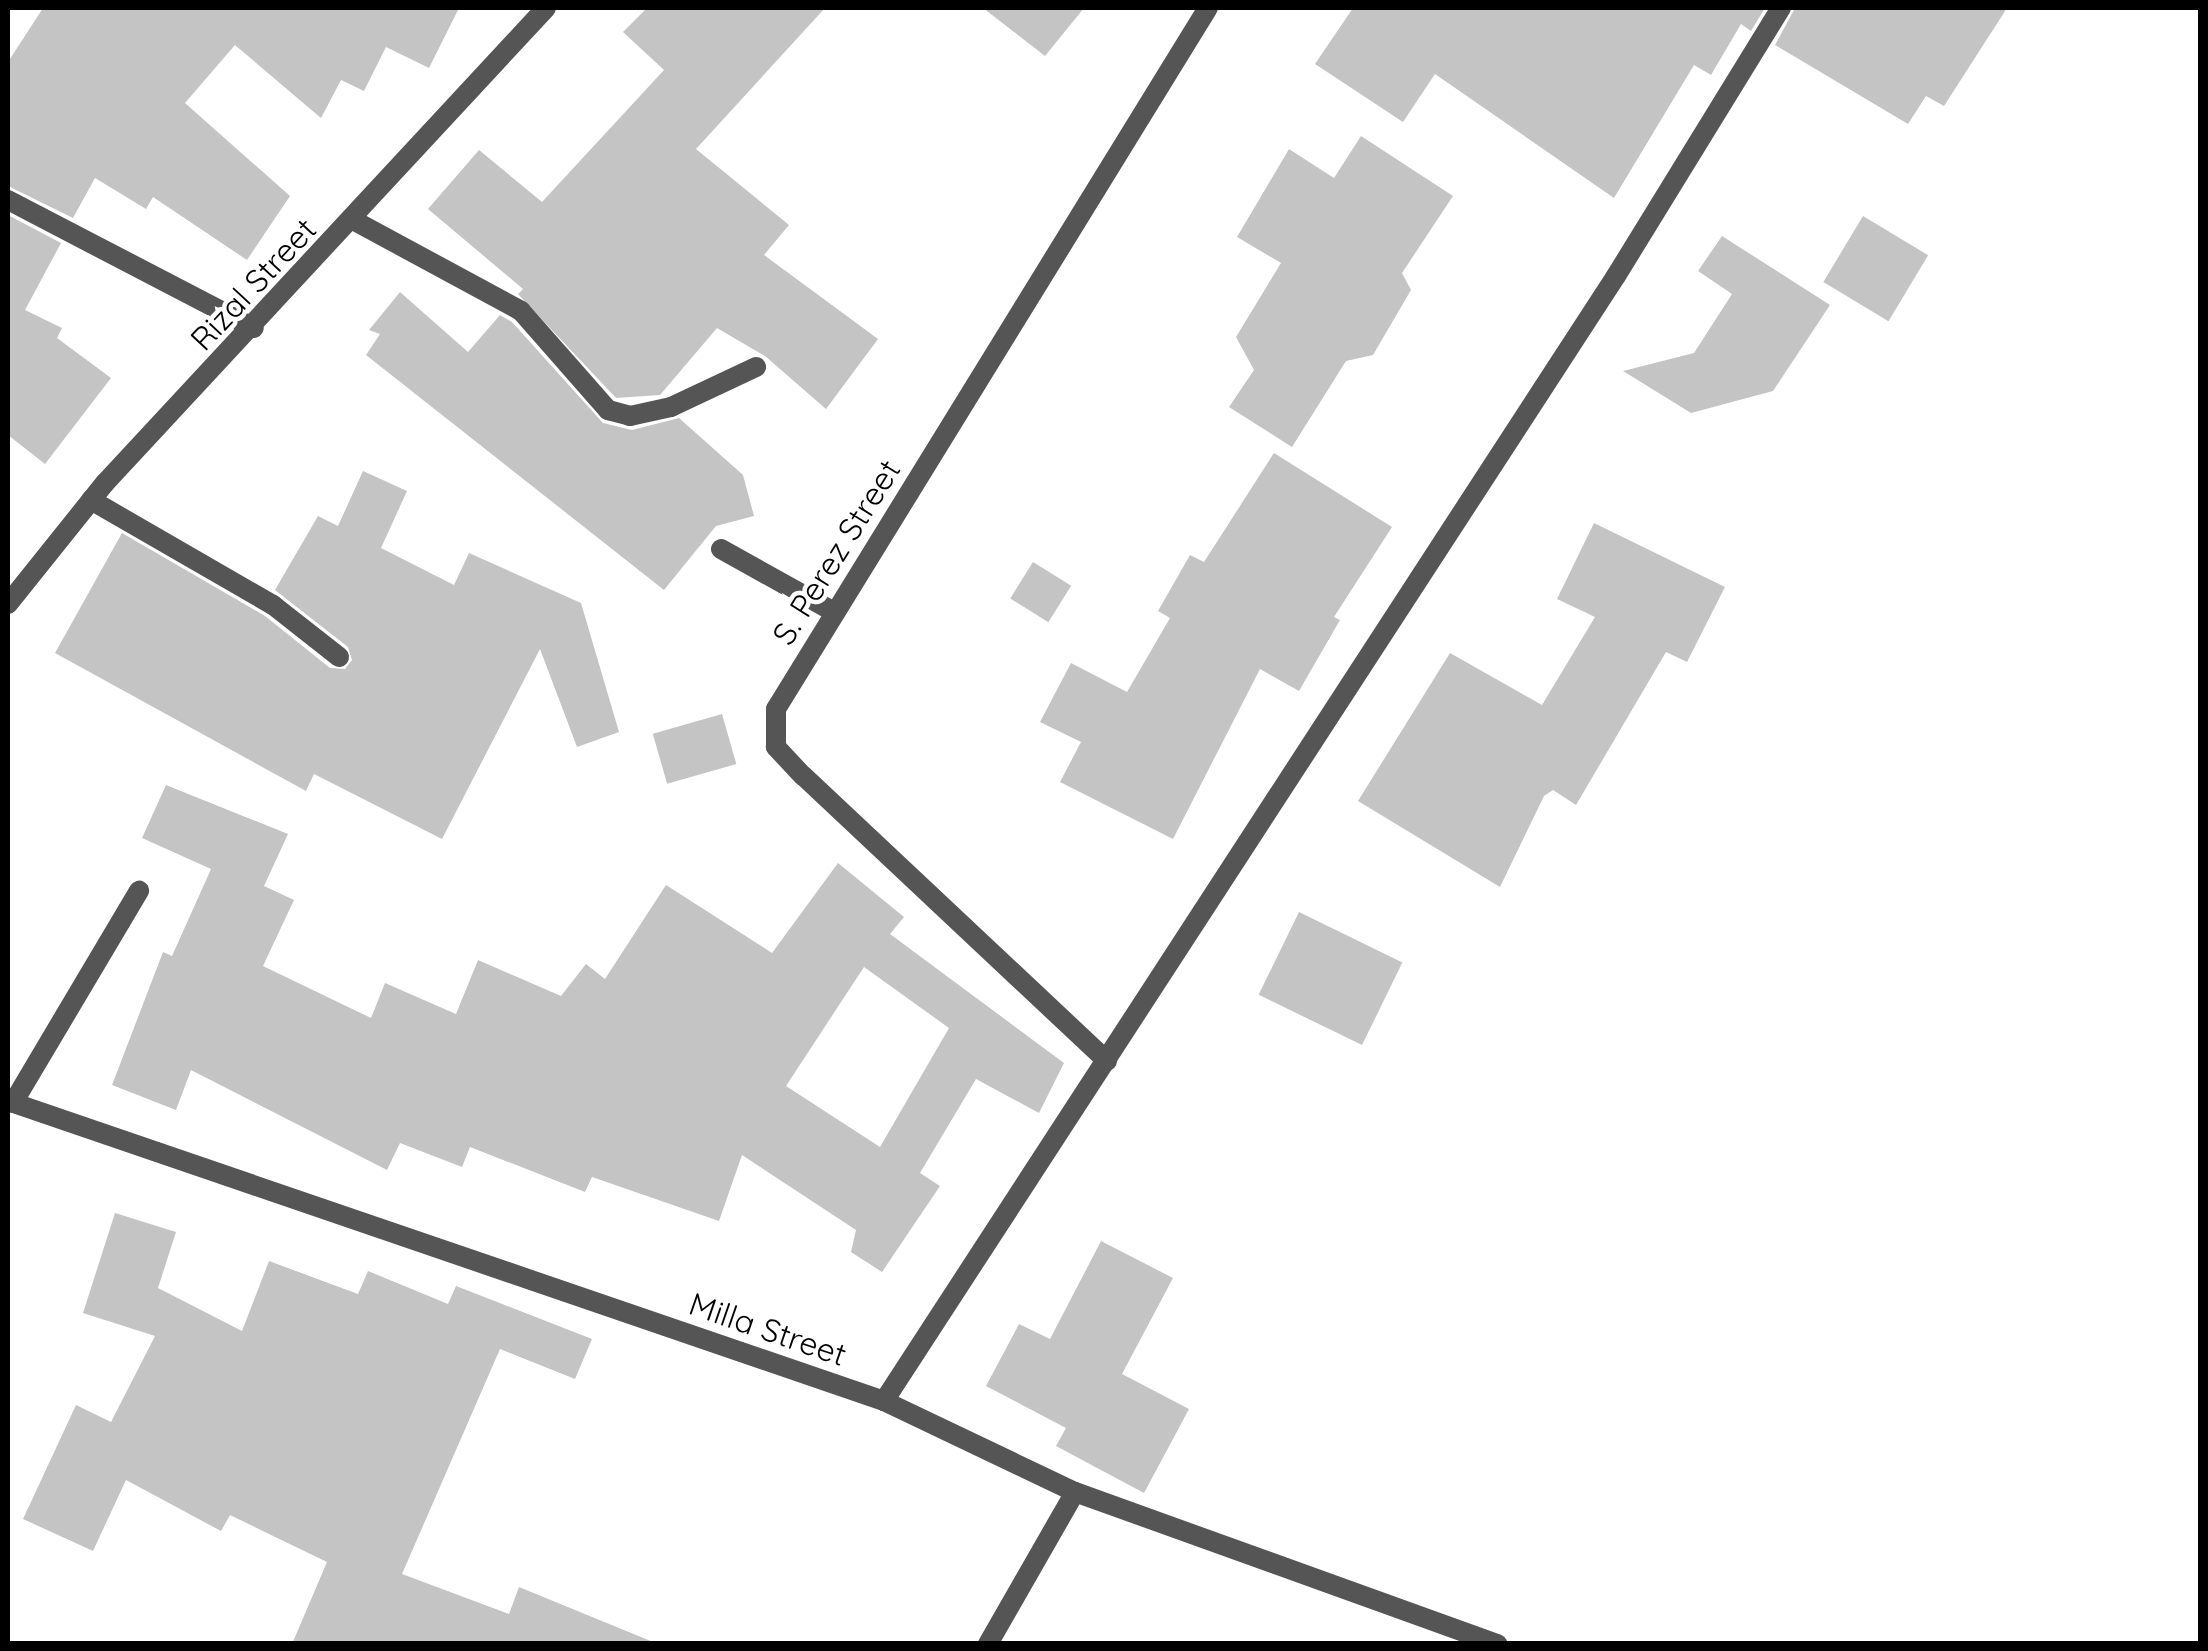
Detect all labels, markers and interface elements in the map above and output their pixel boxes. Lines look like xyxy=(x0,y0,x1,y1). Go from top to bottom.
street label: Rizal Street xyxy=(182,210,324,358)
street label: S. Perez Street xyxy=(764,453,908,651)
street label: Milla Street xyxy=(684,1284,852,1374)

